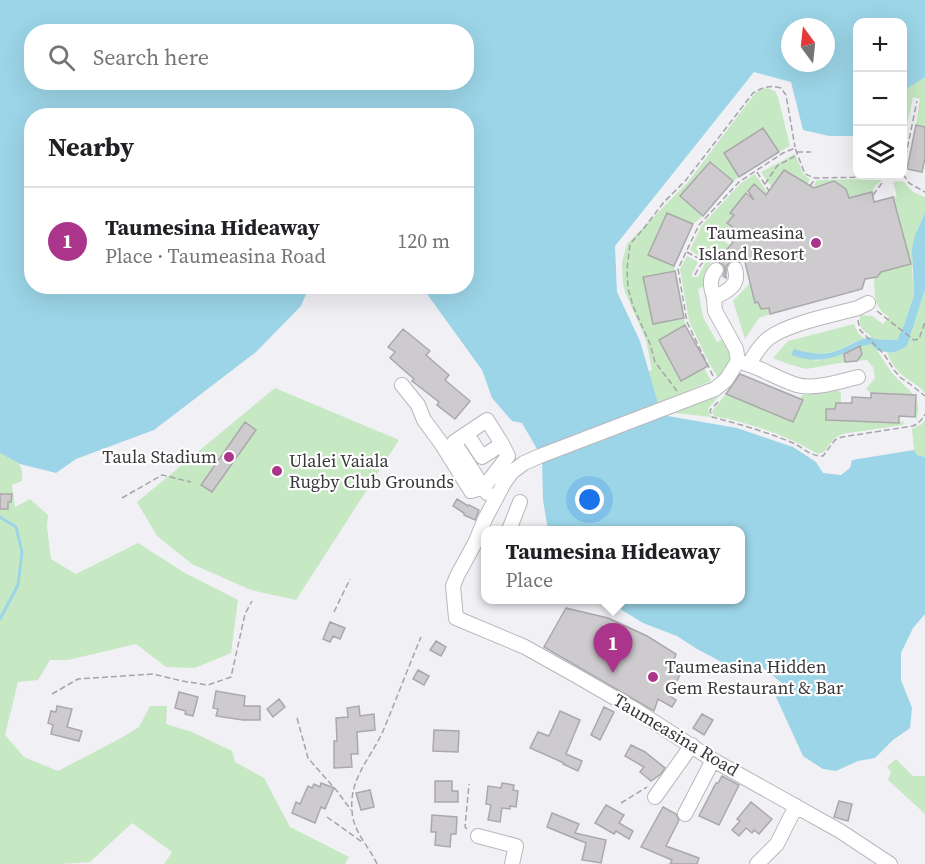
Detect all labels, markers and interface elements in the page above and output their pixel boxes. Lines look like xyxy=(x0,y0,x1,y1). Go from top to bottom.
north arrow xyxy=(781,18,835,72)
map controls xyxy=(853,18,907,180)
button: + xyxy=(853,18,907,72)
search box xyxy=(24,24,474,90)
icon: search xyxy=(45,41,78,74)
text: Search here xyxy=(93,42,209,72)
button: − xyxy=(853,72,907,126)
button: layers xyxy=(853,126,907,180)
text: Nearby xyxy=(48,129,134,165)
text: Taumesina Hideaway xyxy=(105,212,320,242)
place label: Taumeasina Island Resort xyxy=(698,220,805,266)
text: 1 xyxy=(62,227,73,255)
text: 120 m xyxy=(397,227,450,255)
marker: Taumeasina Island Resort xyxy=(809,236,823,250)
text: Place · Taumeasina Road xyxy=(105,242,326,270)
place label: Taula Stadium xyxy=(102,444,217,469)
place label: Ulalei Vaiala Rugby Club Grounds xyxy=(289,448,454,494)
marker: Taula Stadium xyxy=(222,450,236,464)
marker: Ulalei Vaiala Rugby Club Grounds xyxy=(270,464,284,478)
your location xyxy=(575,485,604,514)
popup xyxy=(481,526,745,604)
text: Taumesina Hideaway xyxy=(506,536,720,566)
text: Place xyxy=(506,566,553,594)
pin: 1 xyxy=(594,624,632,673)
place label: Taumeasina Hidden Gem Restaurant & Bar xyxy=(665,654,844,700)
marker: Taumeasina Hidden Gem Restaurant & Bar xyxy=(646,670,660,684)
street label: Taumeasina Road xyxy=(609,687,744,782)

